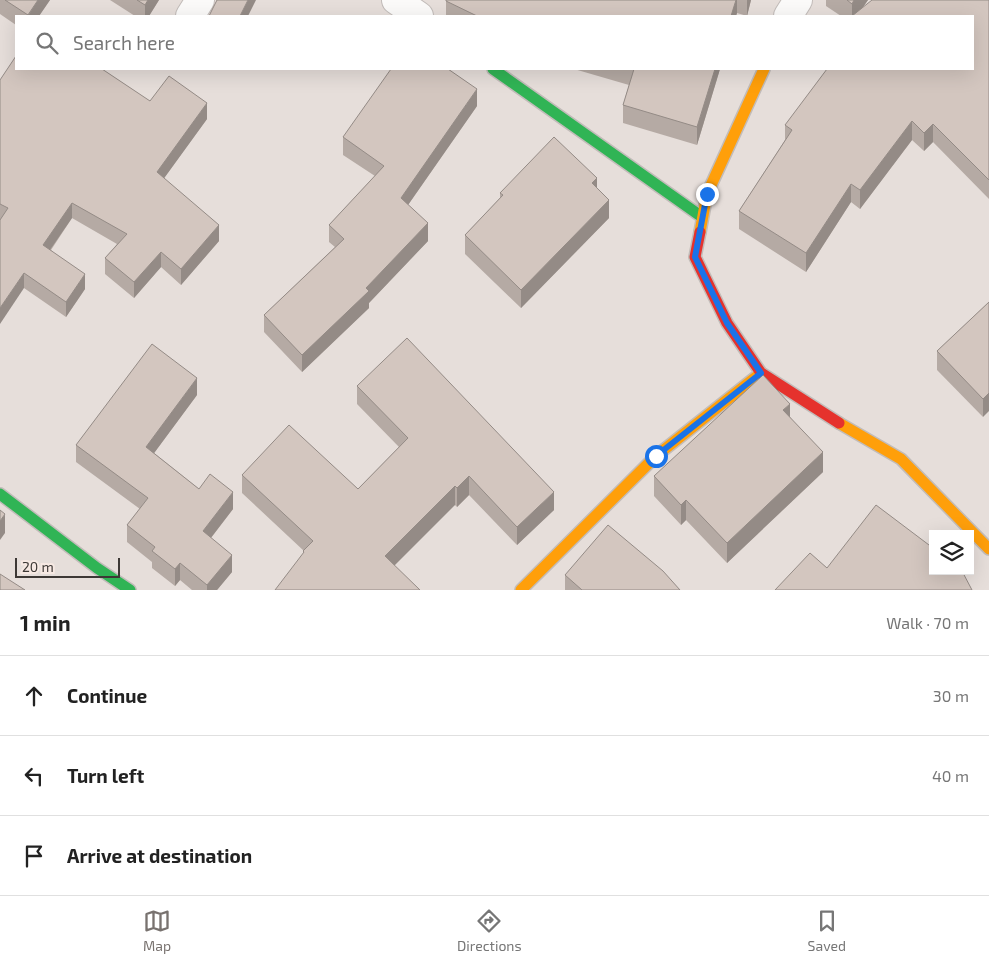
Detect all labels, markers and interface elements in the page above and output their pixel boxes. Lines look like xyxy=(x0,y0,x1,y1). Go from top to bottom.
search box xyxy=(15,15,974,70)
icon: search xyxy=(33,29,61,57)
text: Search here xyxy=(73,31,175,54)
route end xyxy=(696,183,719,206)
route start xyxy=(645,445,668,468)
map controls xyxy=(929,530,974,575)
button: layers xyxy=(929,530,974,575)
scale bar xyxy=(15,555,120,578)
text: 20 m xyxy=(22,558,54,575)
text: 1 min xyxy=(20,610,71,635)
text: Walk · 70 m xyxy=(886,613,969,632)
icon: ahead xyxy=(20,682,48,710)
text: Continue xyxy=(67,684,147,707)
text: 30 m xyxy=(933,686,969,705)
icon: left xyxy=(20,762,48,790)
text: Turn left xyxy=(67,764,144,787)
text: 40 m xyxy=(932,766,969,785)
icon: arrive xyxy=(20,842,48,870)
text: Arrive at destination xyxy=(67,844,252,867)
tab: Map xyxy=(143,907,171,954)
tab: Directions xyxy=(457,907,522,954)
tab: Saved xyxy=(808,907,846,954)

